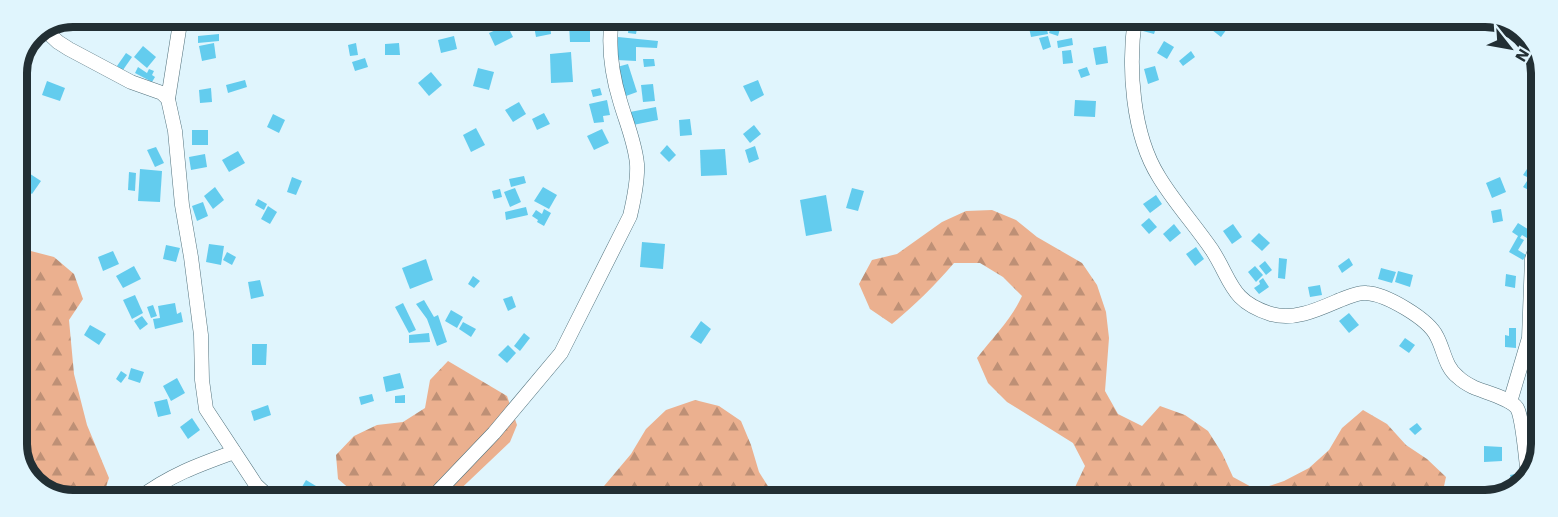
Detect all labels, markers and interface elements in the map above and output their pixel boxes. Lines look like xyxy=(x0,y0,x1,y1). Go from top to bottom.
north arrow xyxy=(1480,18,1540,78)
text: N xyxy=(1511,45,1534,65)

